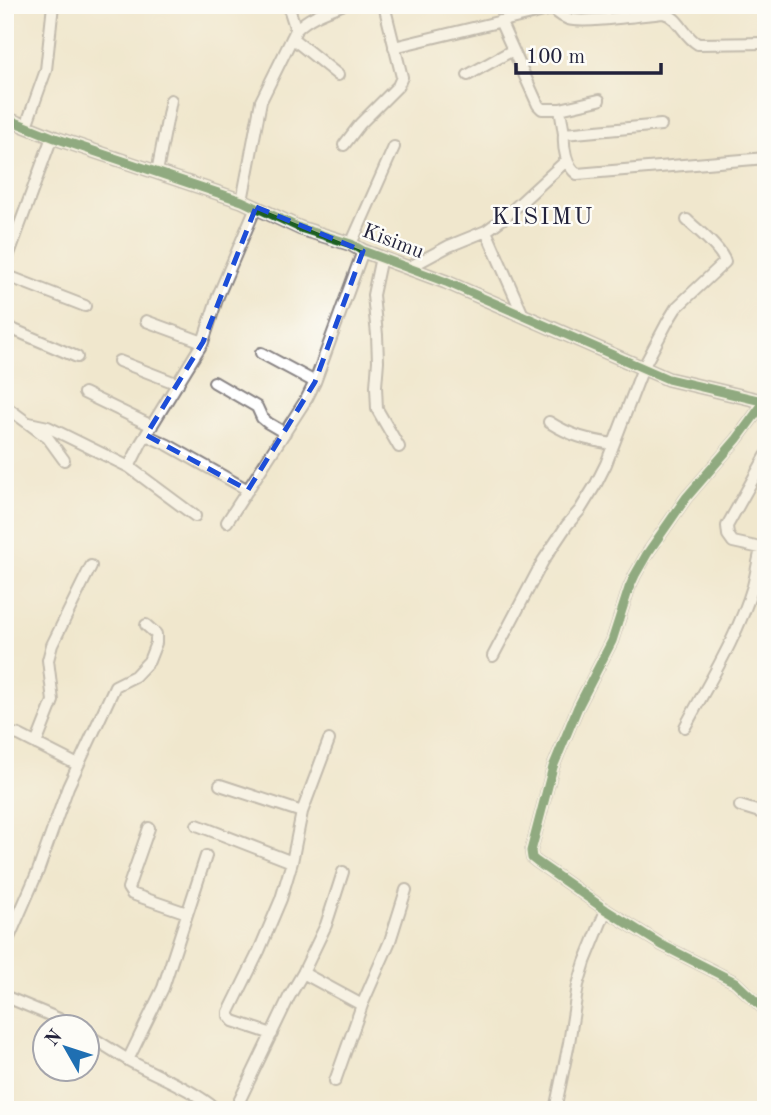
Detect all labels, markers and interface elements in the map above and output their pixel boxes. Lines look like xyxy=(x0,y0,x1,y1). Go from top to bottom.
scale bar xyxy=(516,32,661,76)
text: 100 m xyxy=(526,47,585,68)
district label: KISIMU xyxy=(492,206,594,230)
street label: Kisimu xyxy=(359,221,427,263)
north arrow xyxy=(32,1014,102,1084)
text: N xyxy=(43,1027,67,1050)

